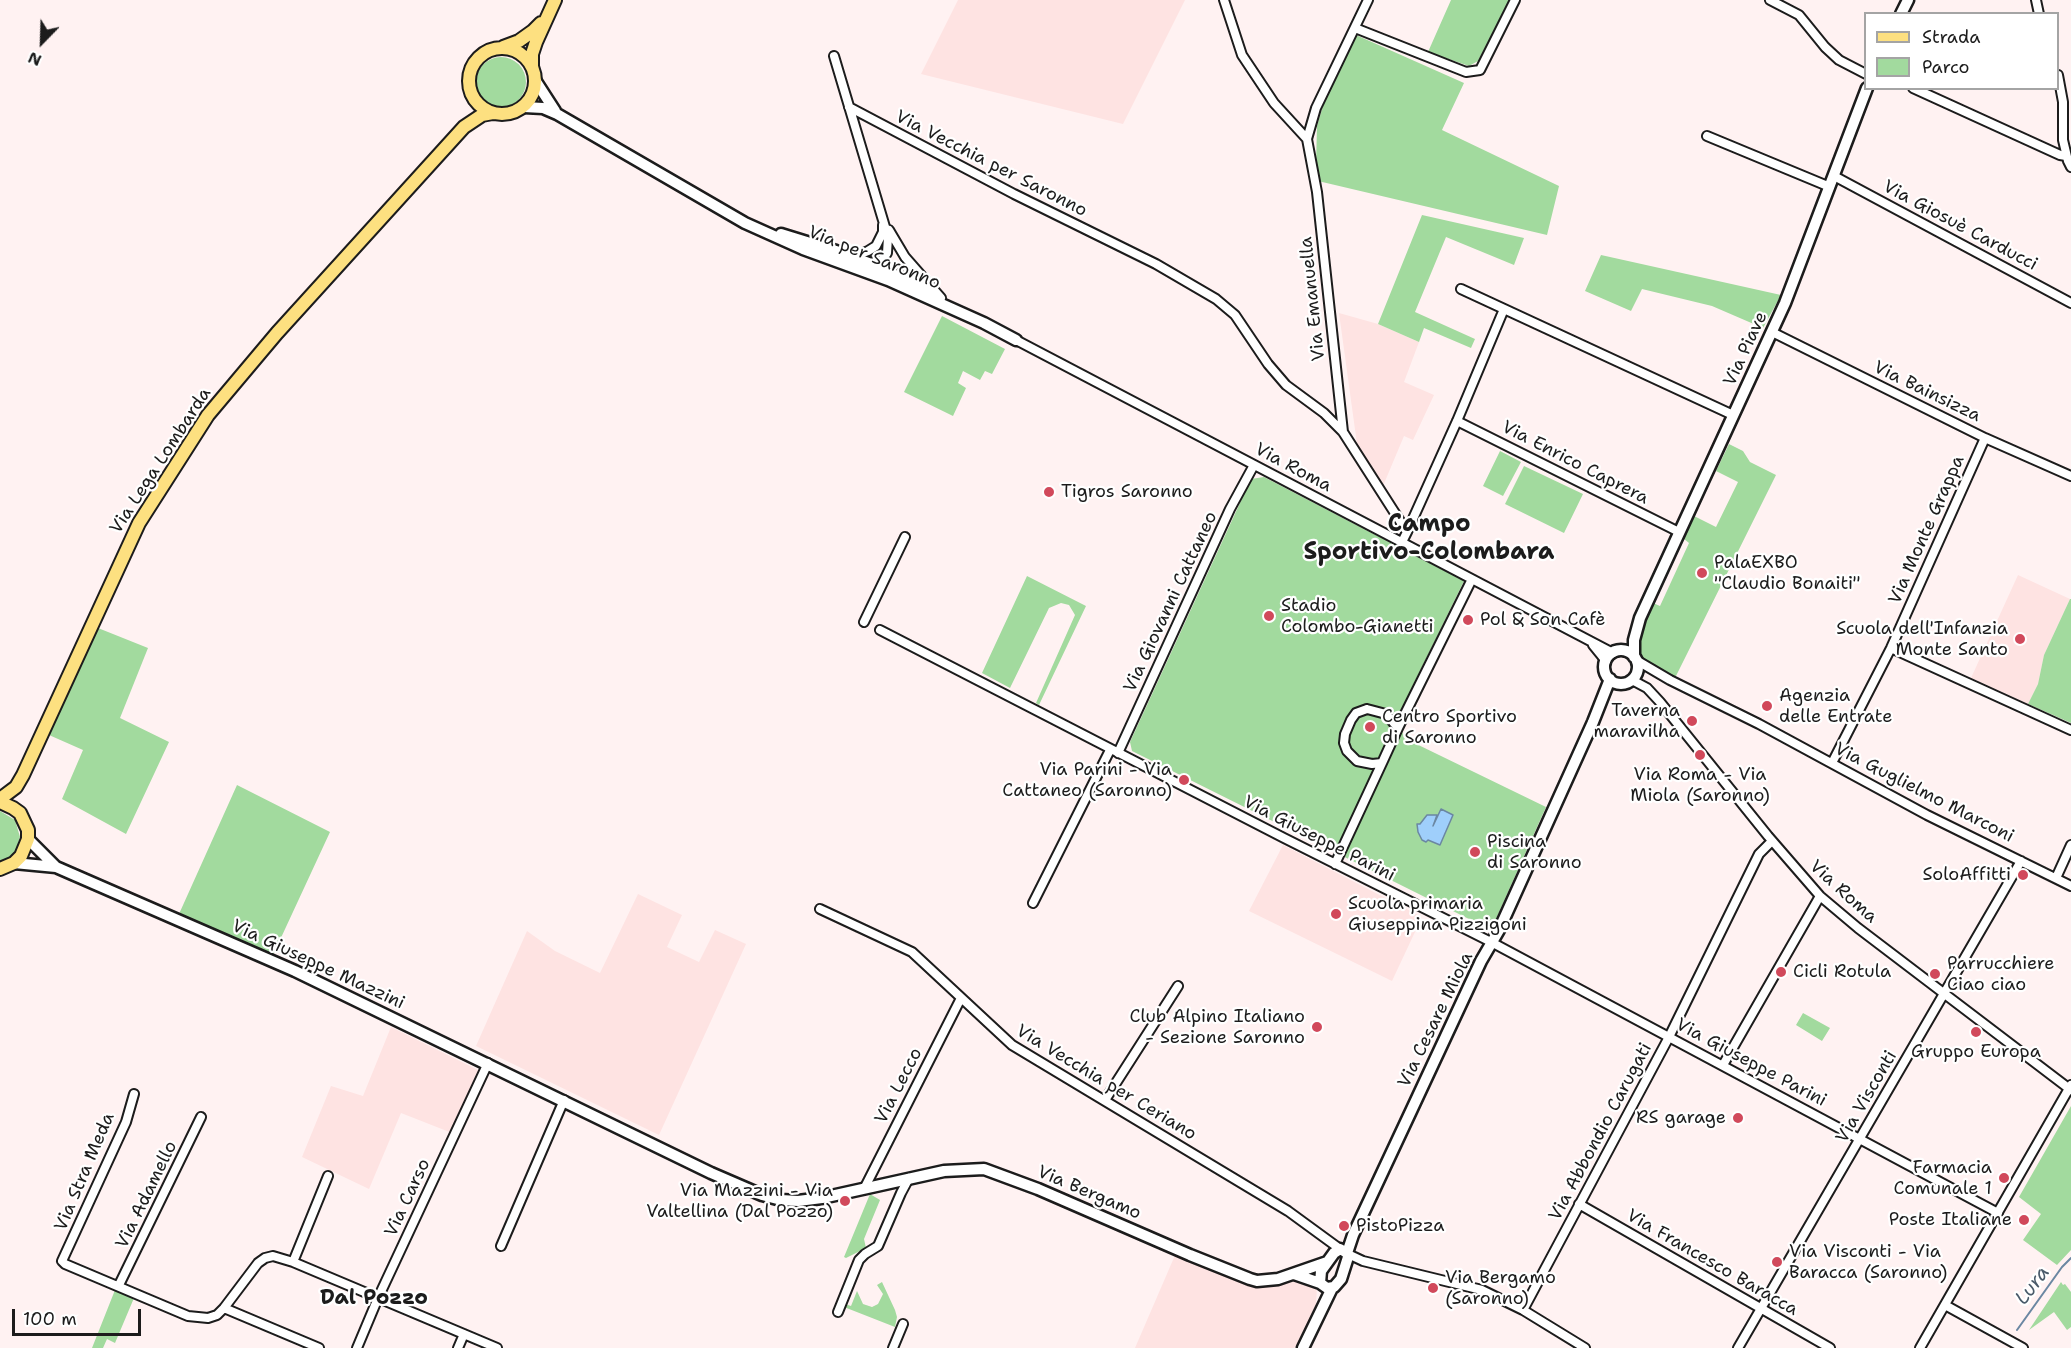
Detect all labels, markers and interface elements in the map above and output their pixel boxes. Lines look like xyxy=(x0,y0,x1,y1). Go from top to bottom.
north arrow xyxy=(12,12,72,72)
legend xyxy=(1864,12,2059,90)
text: Strada xyxy=(1922,25,1981,49)
text: N xyxy=(25,47,45,71)
text: Parco xyxy=(1922,55,1970,79)
street label: Via Vecchia per Saronno xyxy=(892,106,1090,222)
street label: Via Giosuè Carducci xyxy=(1879,176,2041,276)
street label: Via per Saronno xyxy=(805,222,943,294)
street label: Via Emanuella xyxy=(1296,236,1330,362)
street label: Via Piave xyxy=(1719,308,1773,390)
street label: Via Bainsizza xyxy=(1870,357,1984,427)
street label: Via Lega Lombarda xyxy=(106,384,216,538)
street label: Via Enrico Caprera xyxy=(1498,417,1652,509)
street label: Via Roma xyxy=(1251,439,1335,497)
street label: Via Monte Grappa xyxy=(1884,452,1970,608)
place label: Tigros Saronno xyxy=(1061,481,1193,503)
marker: Tigros Saronno xyxy=(1042,485,1056,499)
street label: Via Giovanni Cattaneo xyxy=(1120,508,1222,696)
district label: Campo Sportivo-Colombara xyxy=(1304,511,1554,567)
place label: PalaEXBO "Claudio Bonaiti" xyxy=(1714,552,1861,594)
marker: PalaEXBO "Claudio Bonaiti" xyxy=(1695,566,1709,580)
place label: Stadio Colombo-Gianetti xyxy=(1281,595,1434,638)
marker: Stadio Colombo-Gianetti xyxy=(1262,609,1276,623)
place label: Pol & Son Cafè xyxy=(1480,609,1605,631)
marker: Pol & Son Cafè xyxy=(1461,613,1475,627)
place label: Scuola dell'Infanzia Monte Santo xyxy=(1836,618,2008,660)
marker: Scuola dell'Infanzia Monte Santo xyxy=(2013,632,2027,646)
place label: Agenzia delle Entrate xyxy=(1779,685,1892,728)
marker: Agenzia delle Entrate xyxy=(1760,699,1774,713)
place label: Taverna maravilha xyxy=(1594,700,1680,742)
place label: Centro Sportivo di Saronno xyxy=(1382,706,1517,748)
marker: Taverna maravilha xyxy=(1685,714,1699,728)
marker: Centro Sportivo di Saronno xyxy=(1363,720,1377,734)
street label: Via Guglielmo Marconi xyxy=(1831,738,2017,848)
marker: Via Roma - Via Miola (Saronno) xyxy=(1693,748,1707,762)
place label: Via Parini - Via Cattaneo (Saronno) xyxy=(1002,759,1172,802)
place label: Via Roma - Via Miola (Saronno) xyxy=(1630,764,1770,806)
marker: Via Parini - Via Cattaneo (Saronno) xyxy=(1177,773,1191,787)
street label: Via Giuseppe Parini xyxy=(1239,791,1399,887)
place label: Piscina di Saronno xyxy=(1487,831,1582,874)
marker: Piscina di Saronno xyxy=(1468,845,1482,859)
street label: Via Roma xyxy=(1805,856,1881,928)
place label: SoloAffitti xyxy=(1923,864,2011,886)
marker: SoloAffitti xyxy=(2016,868,2030,882)
place label: Scuola primaria Giuseppina Pizzigoni xyxy=(1348,893,1527,936)
marker: Scuola primaria Giuseppina Pizzigoni xyxy=(1329,907,1343,921)
street label: Via Giuseppe Mazzini xyxy=(228,915,408,1015)
street label: Via Cesare Miola xyxy=(1394,949,1478,1091)
place label: Parrucchiere Ciao ciao xyxy=(1947,953,2055,996)
place label: Cicli Rotula xyxy=(1793,961,1891,983)
marker: Cicli Rotula xyxy=(1774,965,1788,979)
marker: Parrucchiere Ciao ciao xyxy=(1928,967,1942,981)
place label: Club Alpino Italiano - Sezione Saronno xyxy=(1129,1006,1305,1048)
street label: Via Giuseppe Parini xyxy=(1672,1014,1830,1112)
marker: Club Alpino Italiano - Sezione Saronno xyxy=(1310,1020,1324,1034)
street label: Via Vecchia per Ceriano xyxy=(1012,1021,1200,1145)
marker: Gruppo Europa xyxy=(1969,1025,1983,1039)
street label: Via Abbondio Carugati xyxy=(1545,1039,1657,1225)
place label: Gruppo Europa xyxy=(1911,1041,2041,1063)
street label: Via Lecco xyxy=(871,1045,927,1127)
street label: Via Visconti xyxy=(1832,1047,1902,1147)
place label: RS garage xyxy=(1636,1107,1726,1129)
street label: Via Stra Meda xyxy=(50,1110,120,1234)
marker: RS garage xyxy=(1731,1111,1745,1125)
street label: Via Adamello xyxy=(112,1138,182,1252)
street label: Via Carso xyxy=(381,1156,435,1240)
place label: Farmacia Comunale 1 xyxy=(1894,1157,1992,1200)
street label: Via Bergamo xyxy=(1034,1161,1144,1225)
marker: Farmacia Comunale 1 xyxy=(1997,1171,2011,1185)
place label: Via Mazzini - Via Valtellina (Dal Pozzo) xyxy=(646,1180,833,1222)
marker: Via Mazzini - Via Valtellina (Dal Pozzo) xyxy=(838,1194,852,1208)
street label: Via Francesco Baracca xyxy=(1622,1205,1802,1321)
place label: Poste Italiane xyxy=(1889,1209,2012,1231)
marker: Poste Italiane xyxy=(2017,1213,2031,1227)
place label: PistoPizza xyxy=(1356,1215,1444,1237)
marker: PistoPizza xyxy=(1337,1219,1351,1233)
place label: Via Visconti - Via Baracca (Saronno) xyxy=(1789,1241,1947,1284)
marker: Via Visconti - Via Baracca (Saronno) xyxy=(1770,1255,1784,1269)
water label: Lura xyxy=(2011,1262,2055,1310)
place label: Via Bergamo (Saronno) xyxy=(1445,1267,1556,1310)
marker: Via Bergamo (Saronno) xyxy=(1426,1281,1440,1295)
district label: Dal Pozzo xyxy=(320,1286,428,1312)
scale bar xyxy=(15,1297,144,1335)
text: 100 m xyxy=(23,1307,77,1331)

